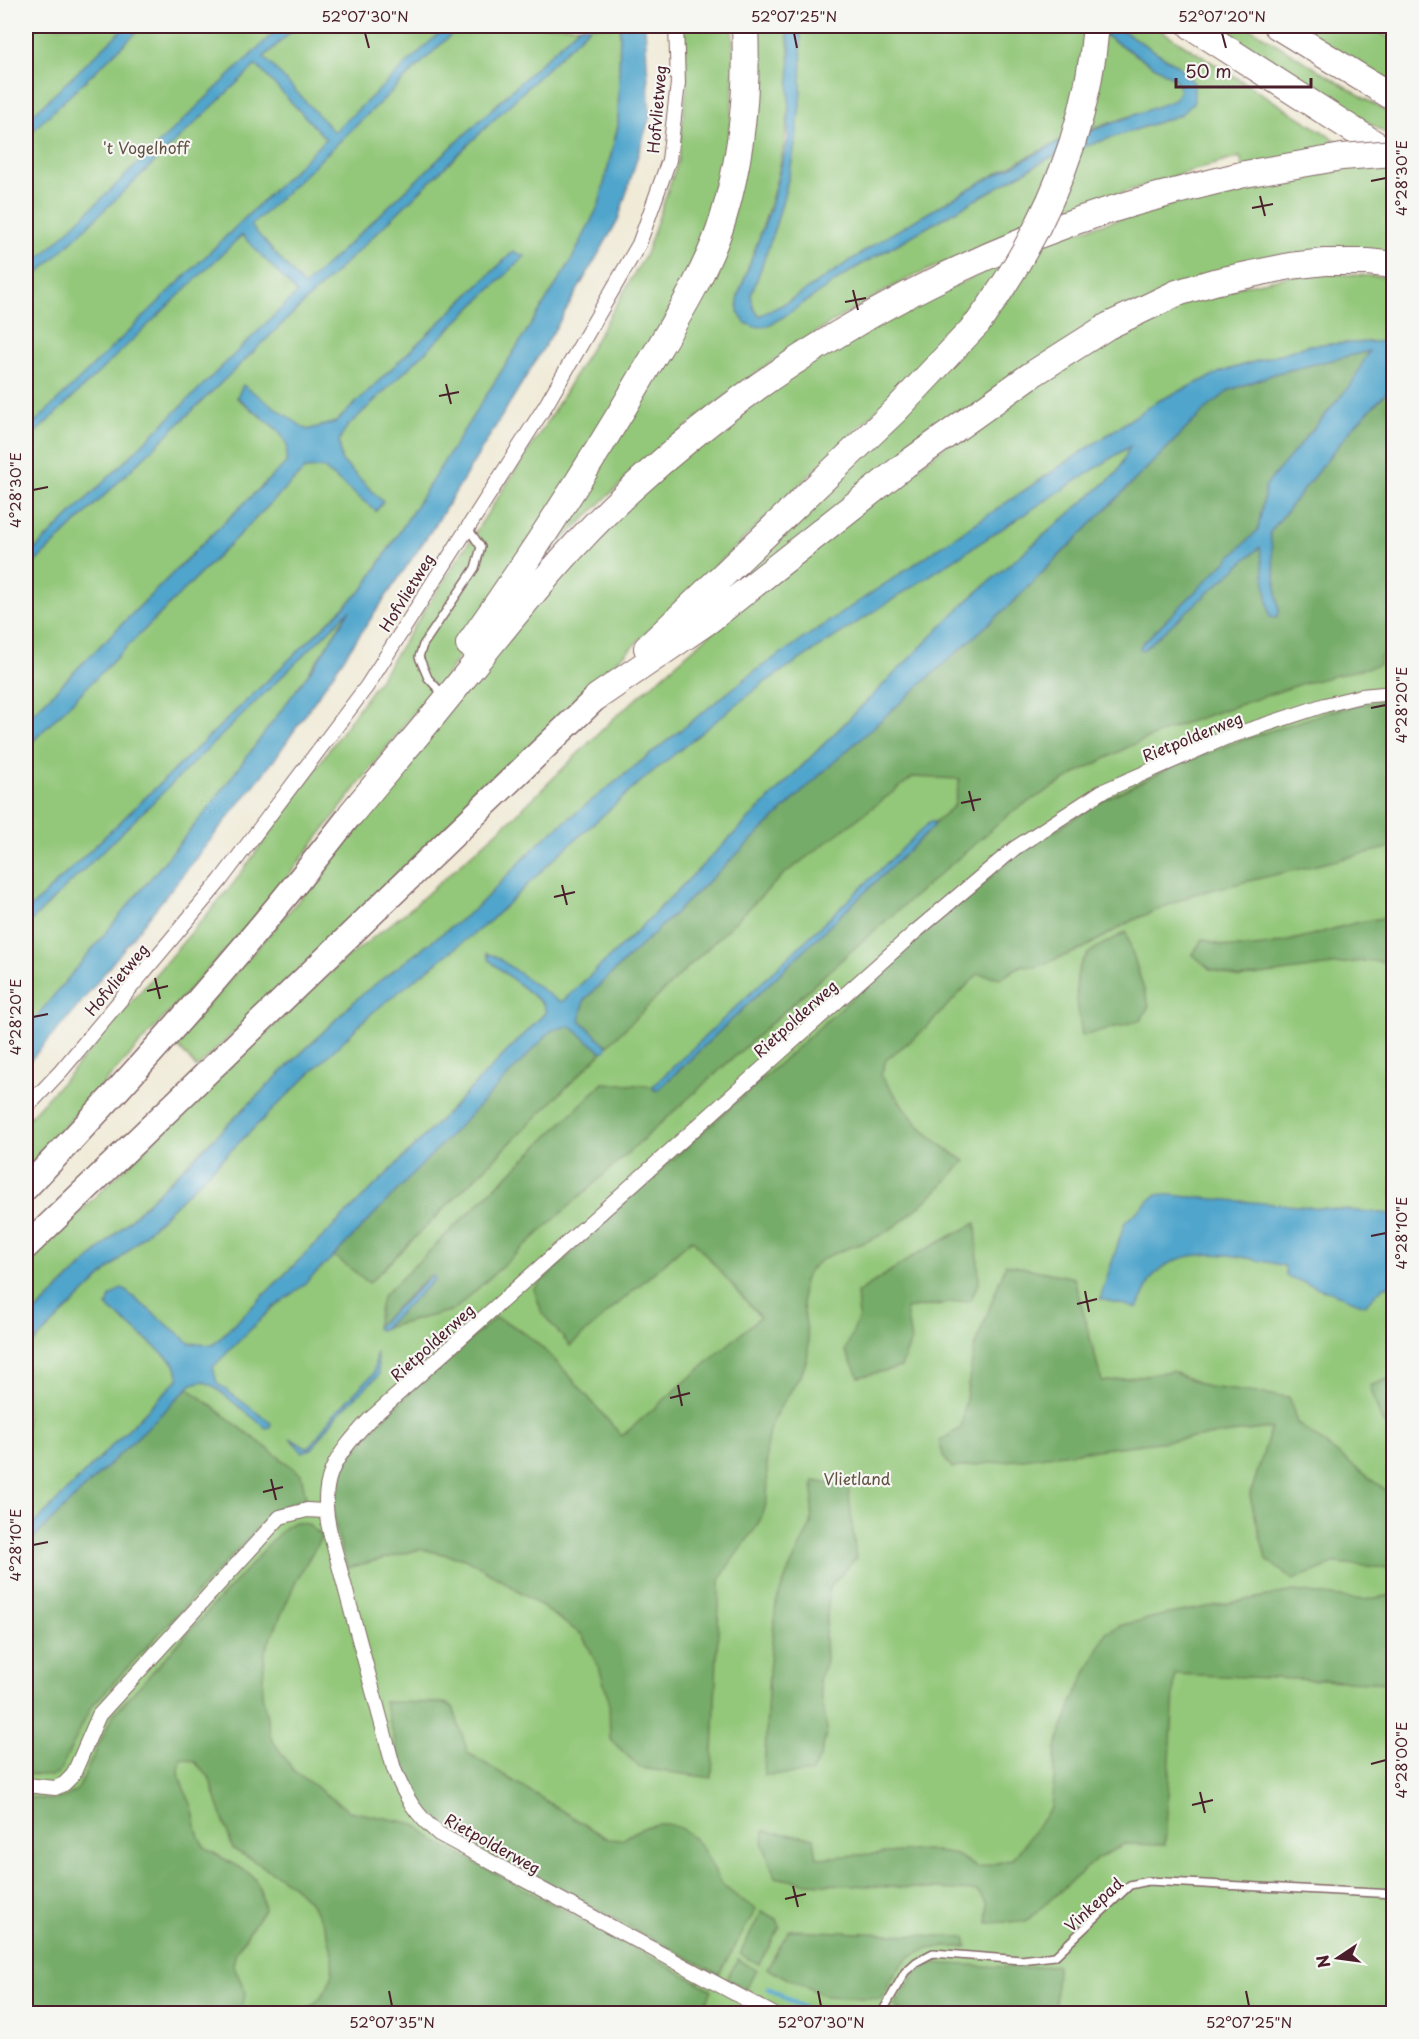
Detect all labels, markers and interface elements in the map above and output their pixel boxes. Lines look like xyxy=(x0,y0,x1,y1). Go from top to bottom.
text: 52°07'30"N xyxy=(321,4,409,27)
text: 52°07'25"N xyxy=(751,4,837,27)
text: 52°07'20"N xyxy=(1178,4,1266,27)
scale bar xyxy=(1176,51,1311,89)
text: 50 m xyxy=(1185,57,1232,84)
street label: Hofvlietweg xyxy=(640,64,672,154)
park label: 't Vogelhoff xyxy=(103,135,191,159)
text: 4°28'30"E xyxy=(1389,140,1412,216)
text: 4°28'30"E xyxy=(3,452,26,528)
street label: Hofvlietweg xyxy=(372,548,440,636)
text: 4°28'20"E xyxy=(1389,667,1412,743)
street label: Rietpolderweg xyxy=(1138,705,1246,767)
street label: Hofvlietweg xyxy=(78,937,154,1021)
street label: Rietpolderweg xyxy=(747,973,843,1063)
text: 4°28'20"E xyxy=(3,979,26,1055)
text: 4°28'10"E xyxy=(1389,1197,1412,1269)
street label: Rietpolderweg xyxy=(384,1297,480,1387)
park label: Vlietland xyxy=(823,1466,891,1490)
text: 4°28'10"E xyxy=(3,1509,26,1581)
text: 4°28'00"E xyxy=(1389,1722,1412,1798)
street label: Rietpolderweg xyxy=(441,1807,545,1879)
street label: Vinkepad xyxy=(1058,1871,1128,1937)
north arrow xyxy=(1308,1928,1368,1988)
text: N xyxy=(1309,1953,1336,1970)
text: 52°07'35"N xyxy=(349,2010,435,2033)
text: 52°07'30"N xyxy=(777,2010,865,2033)
text: 52°07'25"N xyxy=(1206,2010,1292,2033)

